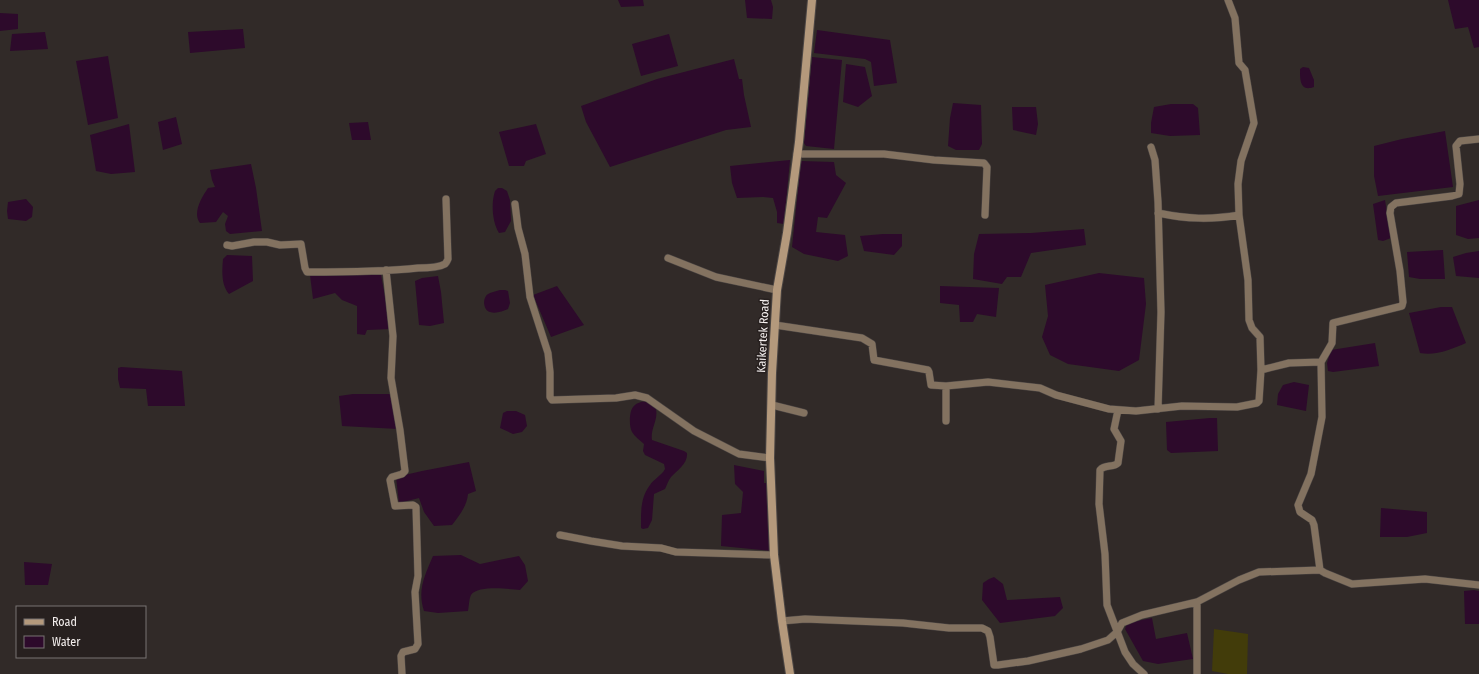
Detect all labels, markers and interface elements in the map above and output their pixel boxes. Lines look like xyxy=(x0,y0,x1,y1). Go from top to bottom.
street label: Kaikertek Road xyxy=(754,299,772,373)
legend xyxy=(16,606,146,658)
text: Road xyxy=(52,615,77,629)
text: Water xyxy=(52,635,81,649)

